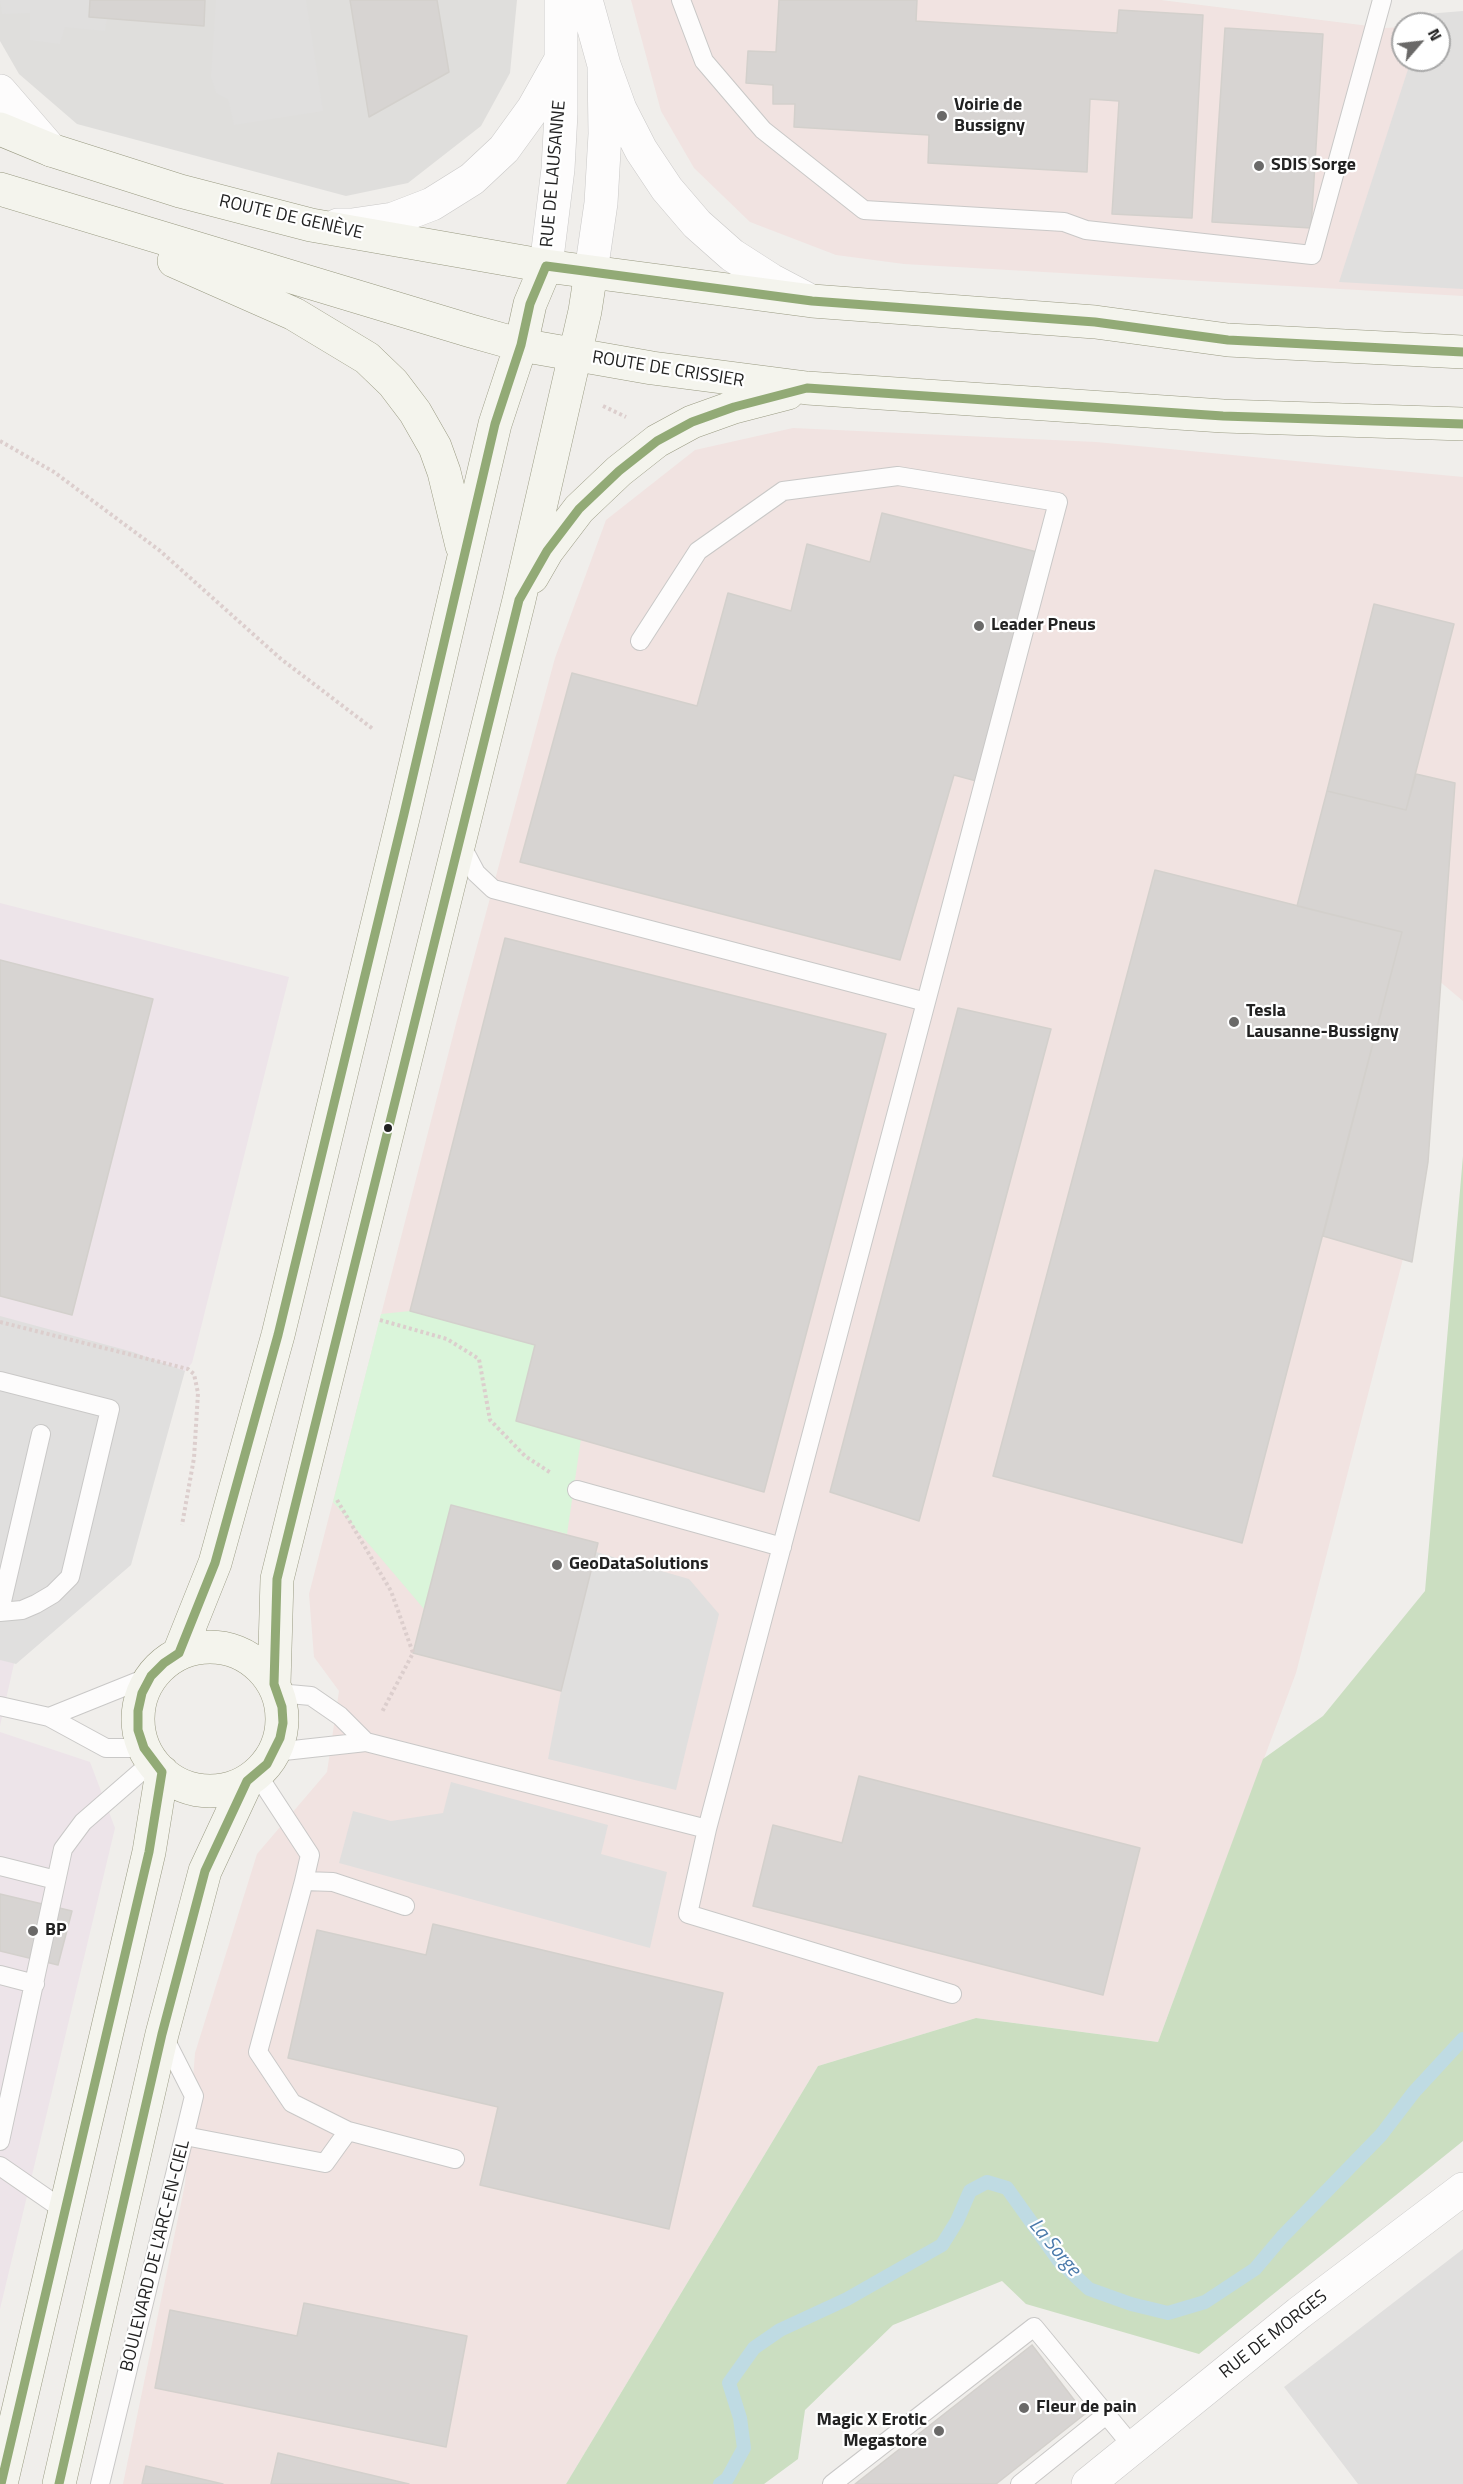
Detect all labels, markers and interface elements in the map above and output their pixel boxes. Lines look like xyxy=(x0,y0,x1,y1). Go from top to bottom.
north arrow xyxy=(1391,12,1451,72)
text: N xyxy=(1422,24,1448,45)
place label: Voirie de Bussigny xyxy=(954,95,1025,138)
street label: RUE DE LAUSANNE xyxy=(537,100,571,248)
marker: Voirie de Bussigny xyxy=(935,109,949,123)
place label: SDIS Sorge xyxy=(1271,155,1356,177)
marker: SDIS Sorge xyxy=(1252,159,1266,173)
street label: ROUTE DE GENÈVE xyxy=(217,191,365,245)
street label: ROUTE DE CRISSIER xyxy=(590,347,746,393)
place label: Leader Pneus xyxy=(991,615,1096,637)
marker: Leader Pneus xyxy=(972,619,986,633)
place label: Tesla Lausanne-Bussigny xyxy=(1246,1001,1399,1044)
marker: Tesla Lausanne-Bussigny xyxy=(1227,1015,1241,1029)
unlabelled marker xyxy=(382,1122,394,1134)
place label: GeoDataSolutions xyxy=(569,1554,708,1576)
marker: GeoDataSolutions xyxy=(550,1558,564,1572)
place label: BP xyxy=(45,1920,67,1942)
marker: BP xyxy=(26,1924,40,1938)
street label: BOULEVARD DE L'ARC-EN-CIEL xyxy=(117,2138,195,2374)
water label: La Sorge xyxy=(1023,2214,1085,2282)
street label: RUE DE MORGES xyxy=(1216,2286,1332,2384)
place label: Fleur de pain xyxy=(1036,2397,1137,2419)
marker: Fleur de pain xyxy=(1017,2401,1031,2415)
place label: Magic X Erotic Megastore xyxy=(816,2410,927,2452)
marker: Magic X Erotic Megastore xyxy=(932,2424,946,2438)

